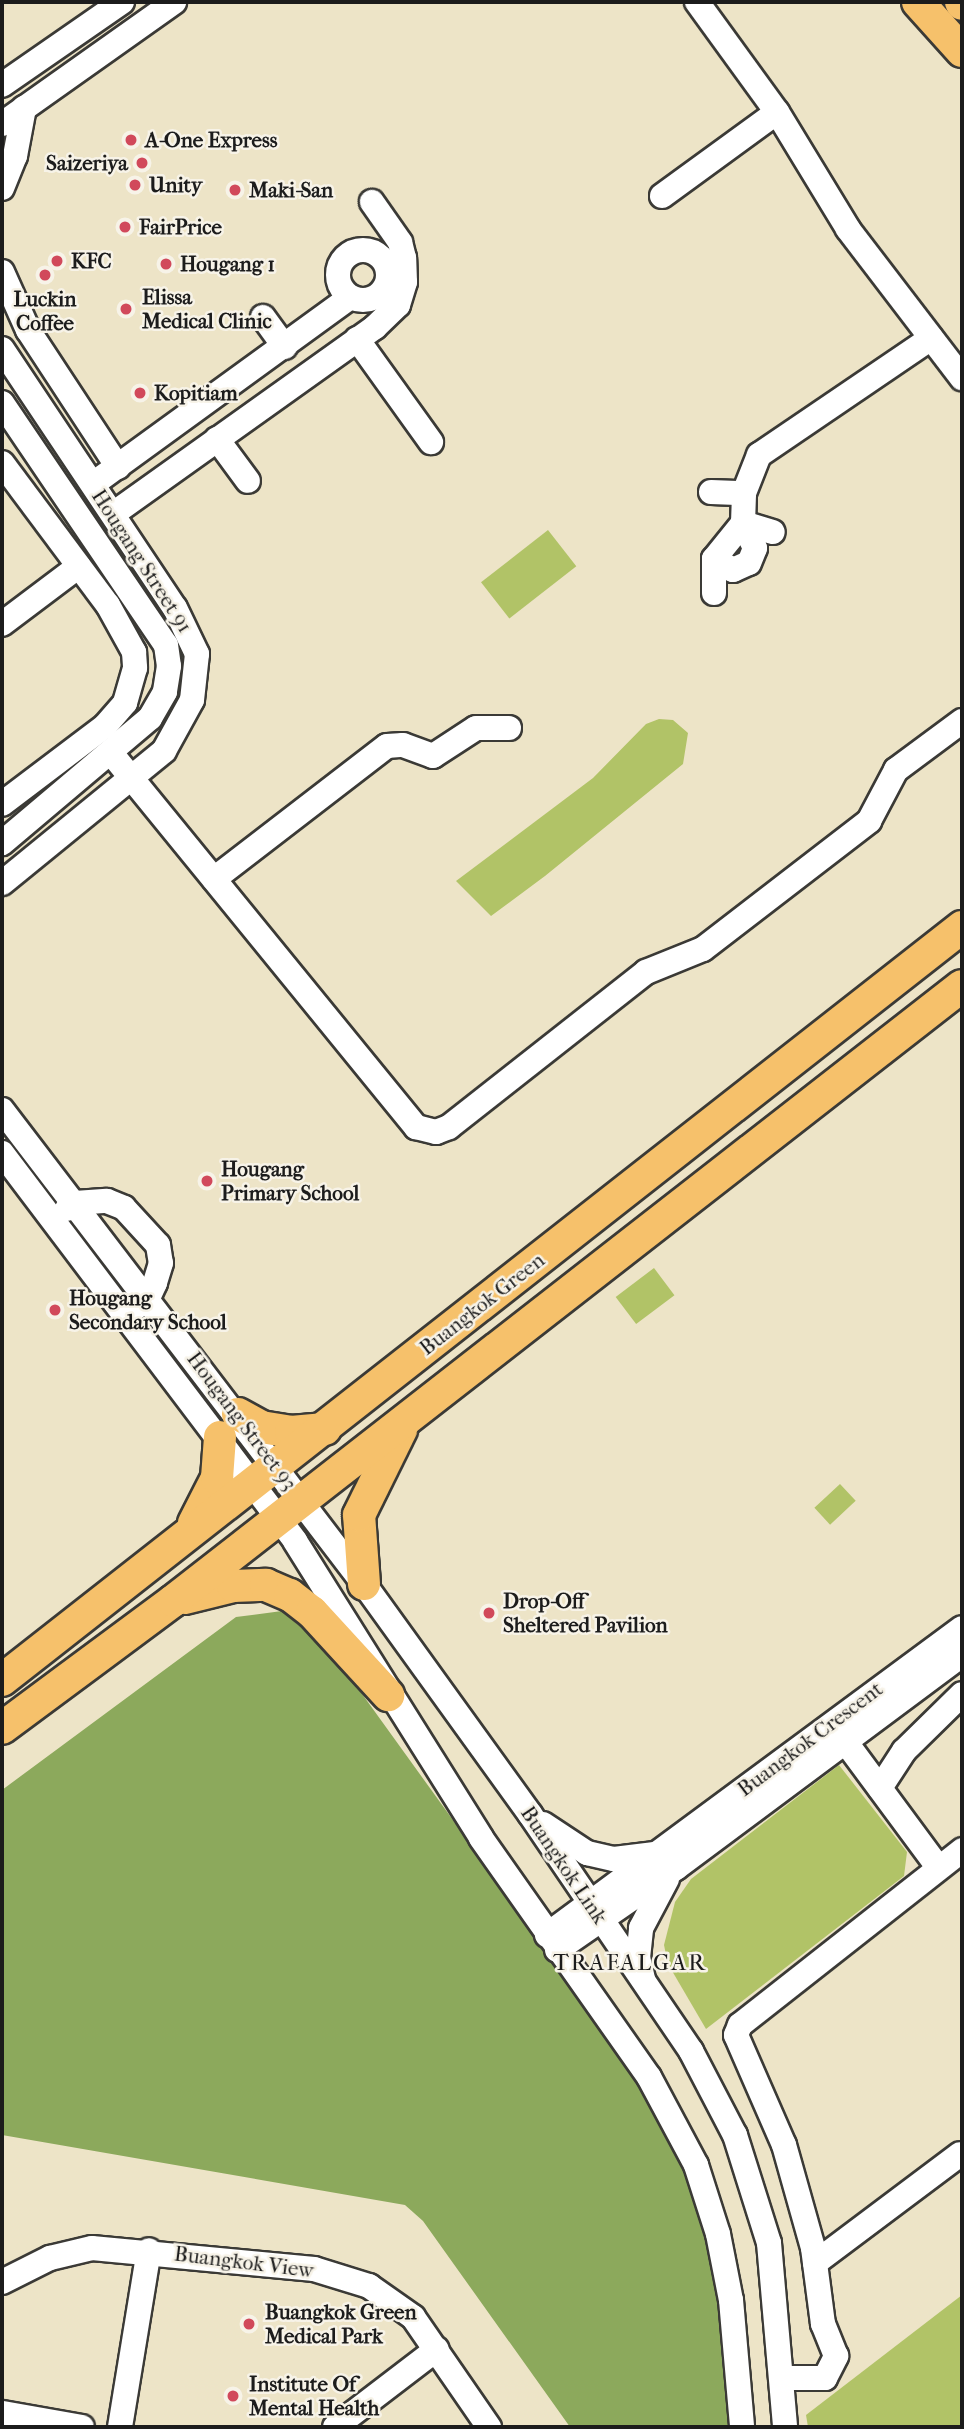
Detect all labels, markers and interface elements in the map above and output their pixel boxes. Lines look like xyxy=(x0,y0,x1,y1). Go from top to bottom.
place label: A-One Express xyxy=(145,127,277,153)
marker: A-One Express xyxy=(123,132,139,148)
place label: Saizeriya xyxy=(46,150,128,176)
marker: Saizeriya xyxy=(134,155,150,171)
place label: Unity xyxy=(149,172,202,198)
marker: Unity xyxy=(127,177,143,193)
place label: Maki-San xyxy=(249,177,333,203)
marker: Maki-San xyxy=(227,182,243,198)
place label: FairPrice xyxy=(139,214,222,240)
marker: FairPrice xyxy=(117,219,133,235)
place label: KFC xyxy=(71,248,112,274)
place label: Hougang 1 xyxy=(180,251,275,277)
marker: KFC xyxy=(49,253,65,269)
marker: Hougang 1 xyxy=(158,256,174,272)
marker: Luckin Coffee xyxy=(37,267,53,283)
place label: Elissa Medical Clinic xyxy=(142,284,272,334)
place label: Luckin Coffee xyxy=(14,286,76,336)
marker: Elissa Medical Clinic xyxy=(116,299,136,319)
place label: Kopitiam xyxy=(154,380,238,406)
marker: Kopitiam xyxy=(132,385,148,401)
street label: Hougang Street 91 xyxy=(86,485,198,637)
place label: Hougang Primary School xyxy=(221,1156,359,1206)
marker: Hougang Primary School xyxy=(199,1173,215,1189)
street label: Buangkok Green xyxy=(415,1247,549,1361)
place label: Hougang Secondary School xyxy=(69,1285,227,1335)
marker: Hougang Secondary School xyxy=(47,1302,63,1318)
street label: Hougang Street 93 xyxy=(182,1347,302,1495)
place label: Drop-Off Sheltered Pavilion xyxy=(503,1588,668,1638)
marker: Drop-Off Sheltered Pavilion xyxy=(481,1605,497,1621)
street label: Buangkok Crescent xyxy=(732,1676,888,1802)
street label: Buangkok Link xyxy=(515,1801,613,1929)
district label: TRAFALGAR xyxy=(554,1949,706,1977)
street label: Buangkok View xyxy=(173,2241,315,2283)
place label: Buangkok Green Medical Park xyxy=(265,2299,417,2349)
marker: Buangkok Green Medical Park xyxy=(239,2314,259,2334)
place label: Institute Of Mental Health xyxy=(249,2371,379,2421)
marker: Institute Of Mental Health xyxy=(223,2386,243,2406)

